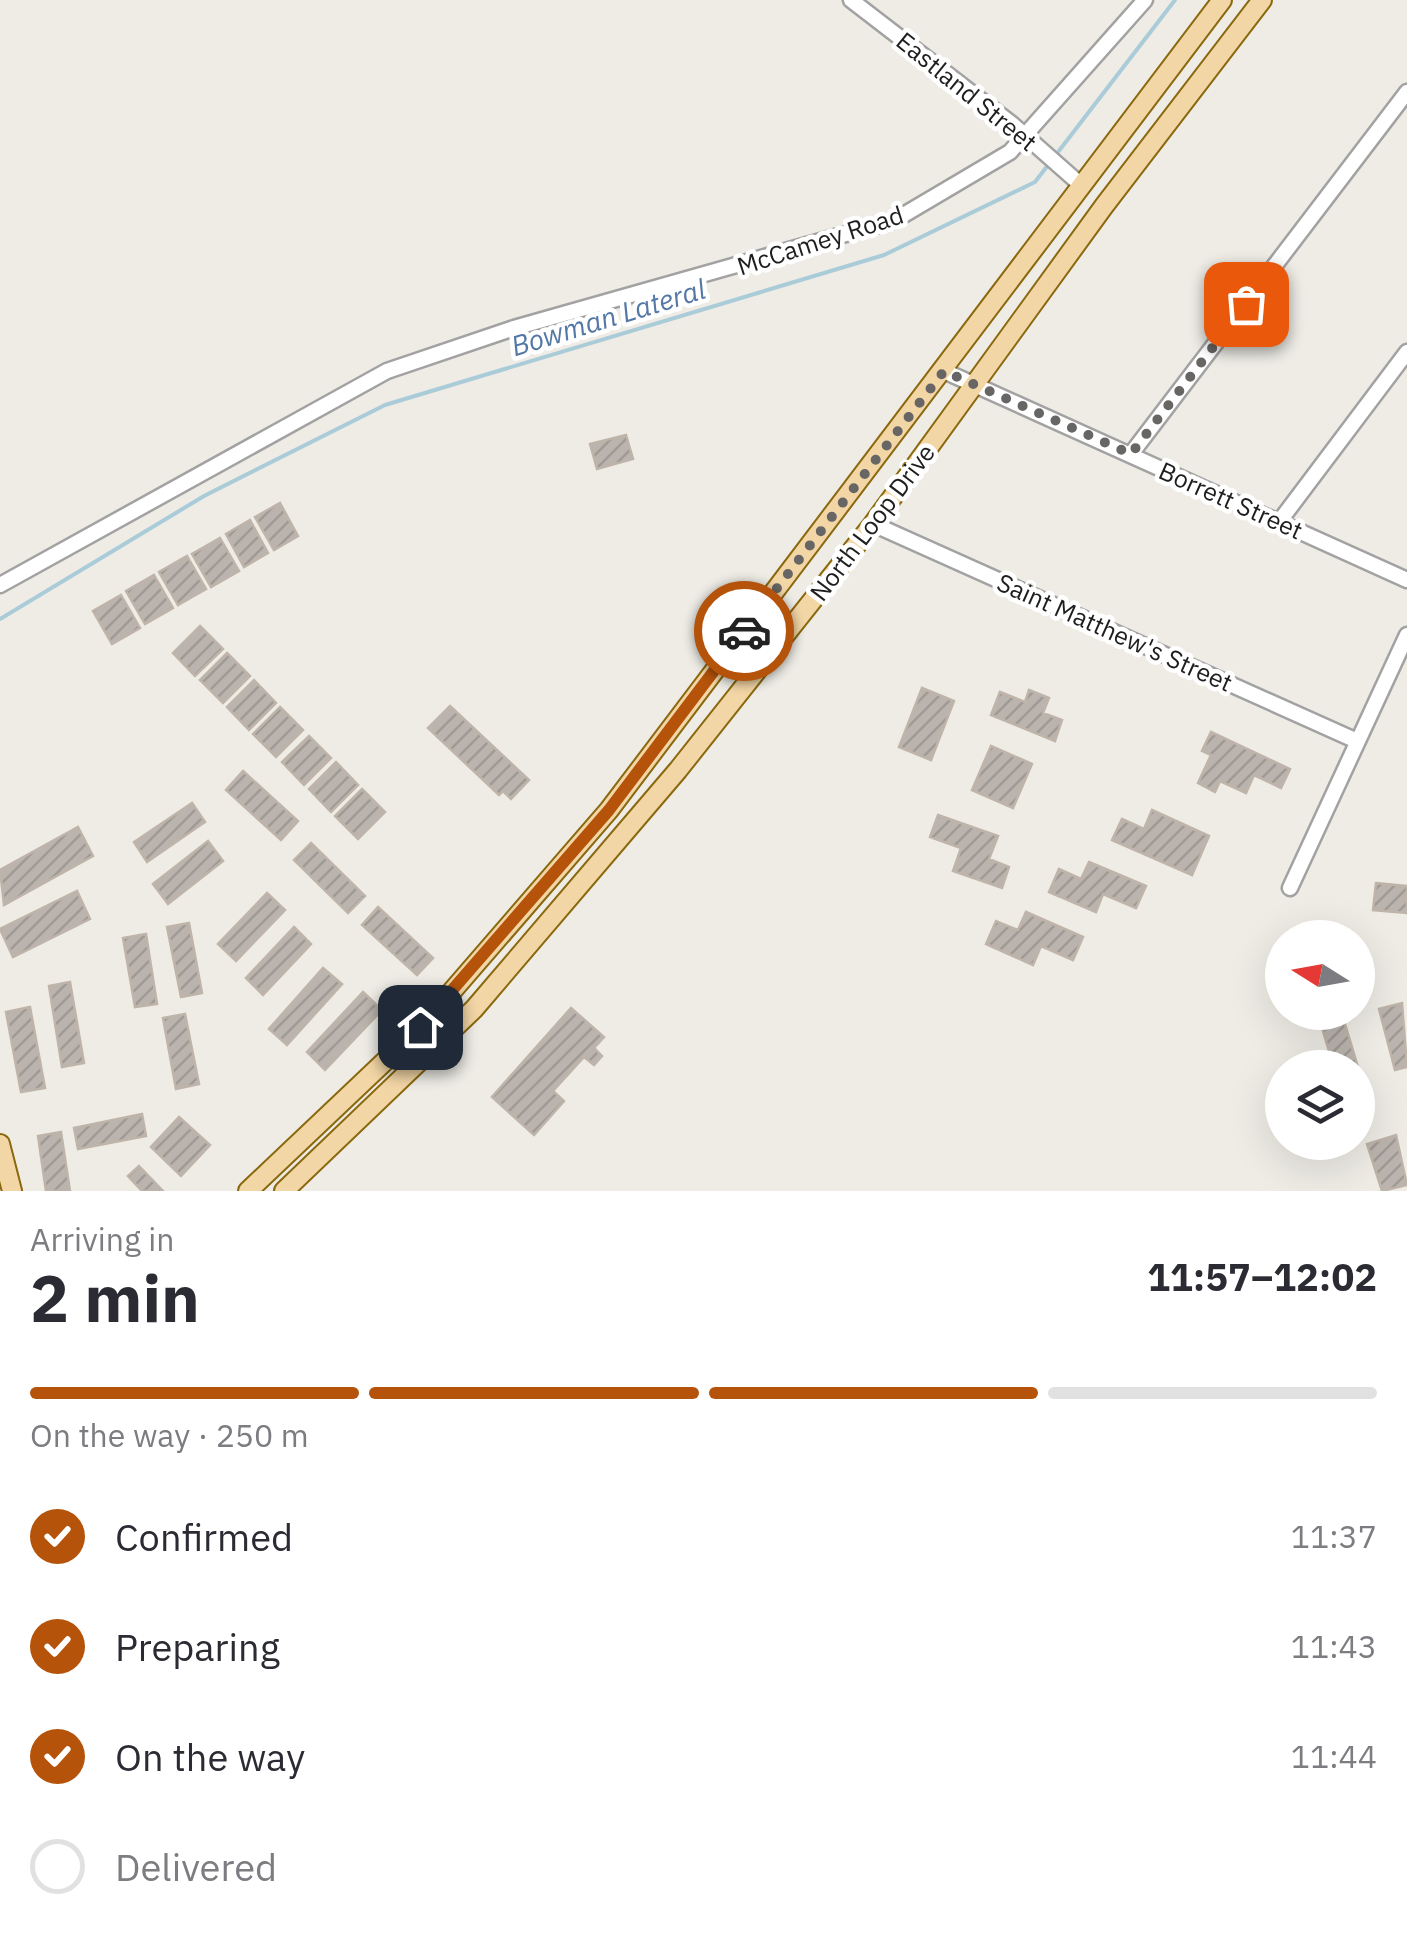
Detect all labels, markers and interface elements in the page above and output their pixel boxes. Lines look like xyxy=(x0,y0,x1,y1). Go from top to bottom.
street label: Eastland Street xyxy=(890,24,1044,158)
street label: McCamey Road xyxy=(733,198,907,282)
pin xyxy=(1204,262,1289,347)
water label: Bowman Lateral xyxy=(506,270,710,364)
icon: bag xyxy=(1219,277,1274,332)
street label: North Loop Drive xyxy=(802,437,942,607)
street label: Borrett Street xyxy=(1154,454,1308,546)
street label: Saint Matthew's Street xyxy=(992,565,1238,699)
courier xyxy=(694,581,794,681)
icon: car xyxy=(717,604,772,659)
north arrow xyxy=(1265,920,1375,1030)
map controls xyxy=(1265,920,1375,1160)
pin xyxy=(378,985,463,1070)
icon: home xyxy=(393,1000,448,1055)
button: layers xyxy=(1265,1050,1375,1160)
text: Arriving in xyxy=(30,1218,175,1260)
text: 11:57–12:02 xyxy=(1147,1252,1377,1301)
text: 2 min xyxy=(30,1255,200,1340)
text: On the way · 250 m xyxy=(30,1414,309,1456)
icon: check xyxy=(30,1509,85,1564)
text: Confirmed xyxy=(115,1512,293,1561)
text: 11:37 xyxy=(1291,1515,1377,1557)
icon: check xyxy=(30,1619,85,1674)
text: Preparing xyxy=(115,1622,280,1671)
text: 11:43 xyxy=(1291,1625,1377,1667)
icon: check xyxy=(30,1729,85,1784)
text: On the way xyxy=(115,1732,305,1781)
text: 11:44 xyxy=(1291,1735,1377,1777)
text: Delivered xyxy=(115,1842,277,1891)

